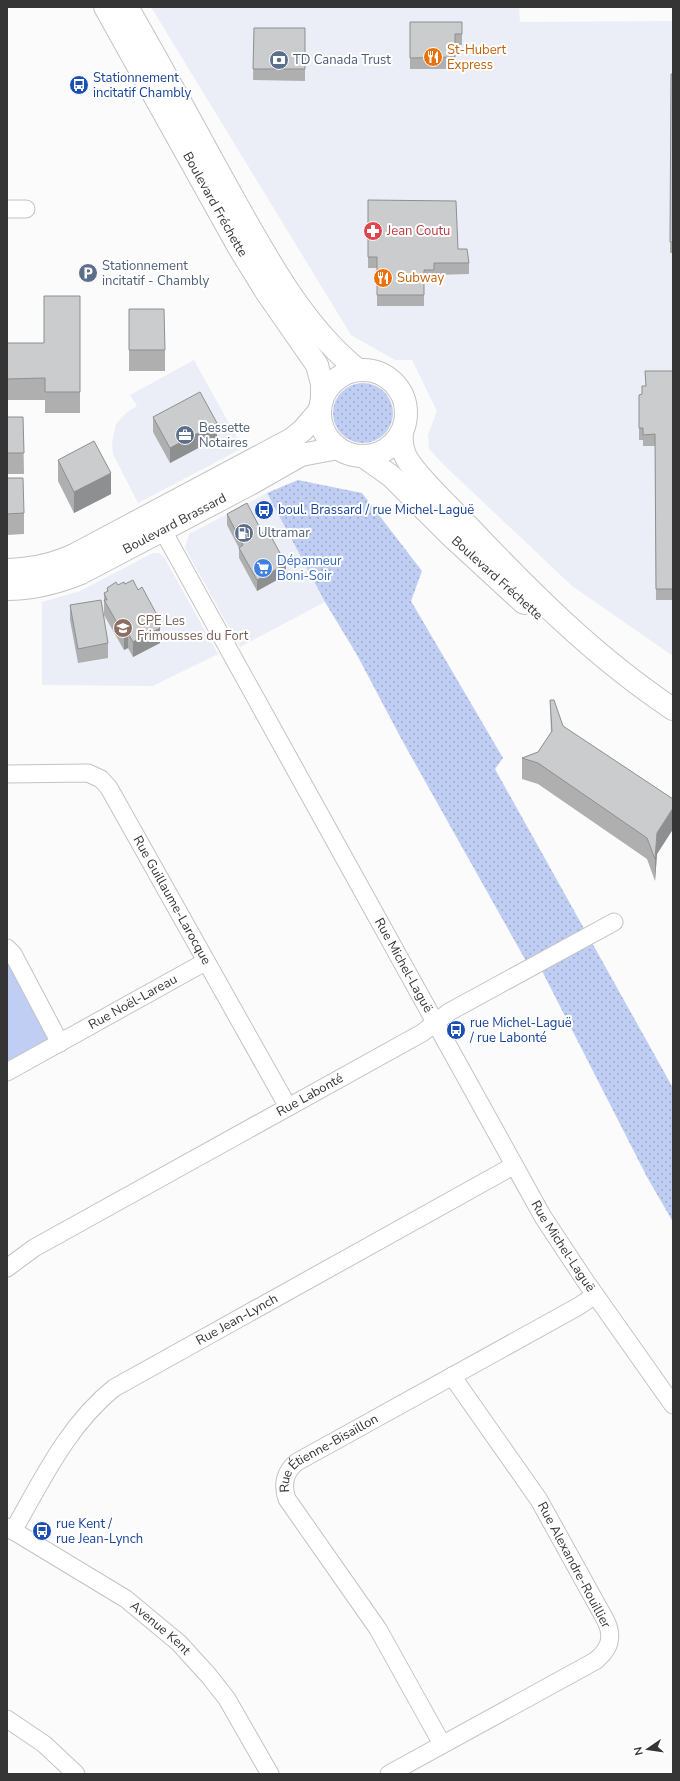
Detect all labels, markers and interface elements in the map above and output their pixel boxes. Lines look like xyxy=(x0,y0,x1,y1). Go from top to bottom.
place label: St-Hubert Express xyxy=(447,41,507,74)
restaurant icon: St-Hubert Express xyxy=(422,46,444,68)
bank icon: TD Canada Trust xyxy=(268,49,290,71)
place label: TD Canada Trust xyxy=(293,51,391,69)
place label: Stationnement incitatif Chambly xyxy=(93,69,192,102)
bus stop icon: Stationnement incitatif Chambly xyxy=(68,74,90,96)
street label: Boulevard Fréchette xyxy=(178,149,252,260)
pharmacy icon: Jean Coutu xyxy=(362,220,384,242)
place label: Jean Coutu xyxy=(386,222,450,240)
place label: Stationnement incitatif - Chambly xyxy=(102,257,209,290)
parking icon: Stationnement incitatif - Chambly xyxy=(77,262,99,284)
restaurant icon: Subway xyxy=(372,267,394,289)
place label: Subway xyxy=(397,269,444,287)
place label: Bessette Notaires xyxy=(199,419,250,452)
office icon: Bessette Notaires xyxy=(174,424,196,446)
street label: Boulevard Brassard xyxy=(120,489,230,558)
bus stop icon: boul. Brassard / rue Michel-Laguë xyxy=(253,499,275,521)
place label: boul. Brassard / rue Michel-Laguë xyxy=(278,501,474,519)
fuel station icon: Ultramar xyxy=(233,522,255,544)
place label: Ultramar xyxy=(258,524,310,542)
street label: Boulevard Fréchette xyxy=(447,532,547,624)
place label: Dépanneur Boni-Soir xyxy=(277,552,342,585)
supermarket icon: Dépanneur Boni-Soir xyxy=(252,557,274,579)
place label: CPE Les Frimousses du Fort xyxy=(137,612,249,645)
school or university icon: CPE Les Frimousses du Fort xyxy=(112,617,134,639)
street label: Rue Guillaume-Larocque xyxy=(129,832,215,968)
street label: Rue Michel-Laguë xyxy=(370,915,437,1016)
street label: Rue Noël-Lareau xyxy=(85,970,180,1034)
place label: rue Michel-Laguë / rue Labonté xyxy=(469,1014,572,1047)
bus stop icon: rue Michel-Laguë / rue Labonté xyxy=(445,1019,467,1041)
street label: Rue Labonté xyxy=(273,1069,347,1121)
street label: Rue Michel-Laguë xyxy=(527,1197,599,1296)
street label: Rue Jean-Lynch xyxy=(193,1290,281,1350)
street label: Rue Étienne-Bisaillon xyxy=(275,1410,381,1493)
street label: Rue Alexandre-Rouillier xyxy=(533,1499,615,1632)
place label: rue Kent / rue Jean-Lynch xyxy=(56,1515,143,1548)
bus stop icon: rue Kent / rue Jean-Lynch xyxy=(31,1520,53,1542)
street label: Avenue Kent xyxy=(126,1597,195,1659)
north arrow xyxy=(628,1729,668,1769)
text: N xyxy=(631,1745,647,1757)

